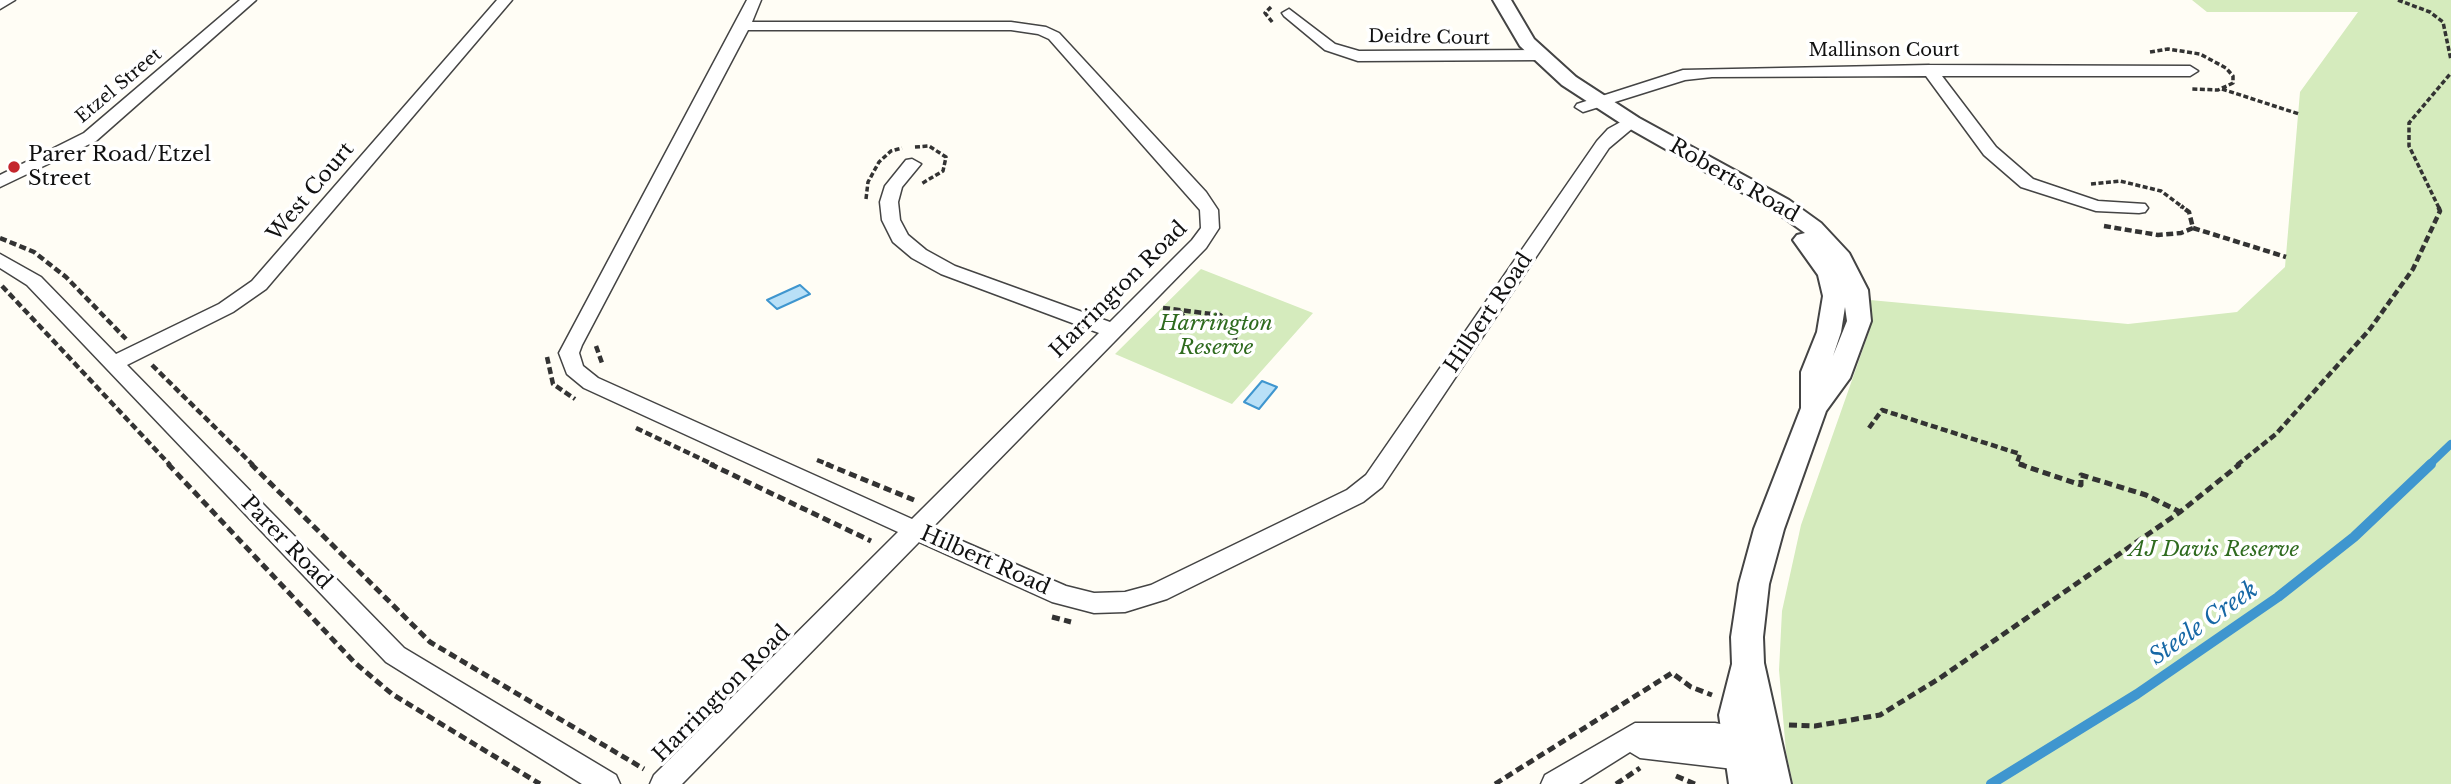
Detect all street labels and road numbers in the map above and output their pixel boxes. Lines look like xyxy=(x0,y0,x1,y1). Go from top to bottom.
street label: Deidre Court xyxy=(1368,26,1490,50)
street label: Mallinson Court xyxy=(1808,40,1960,62)
street label: Etzel Street xyxy=(72,44,166,128)
street label: Roberts Road xyxy=(1665,134,1803,228)
street label: West Court xyxy=(262,137,360,247)
street label: Harrington Road xyxy=(1045,216,1193,364)
street label: Hilbert Road xyxy=(1440,248,1538,378)
street label: Parer Road xyxy=(235,491,337,595)
street label: Hilbert Road xyxy=(916,521,1054,601)
street label: Harrington Road xyxy=(648,620,796,768)

